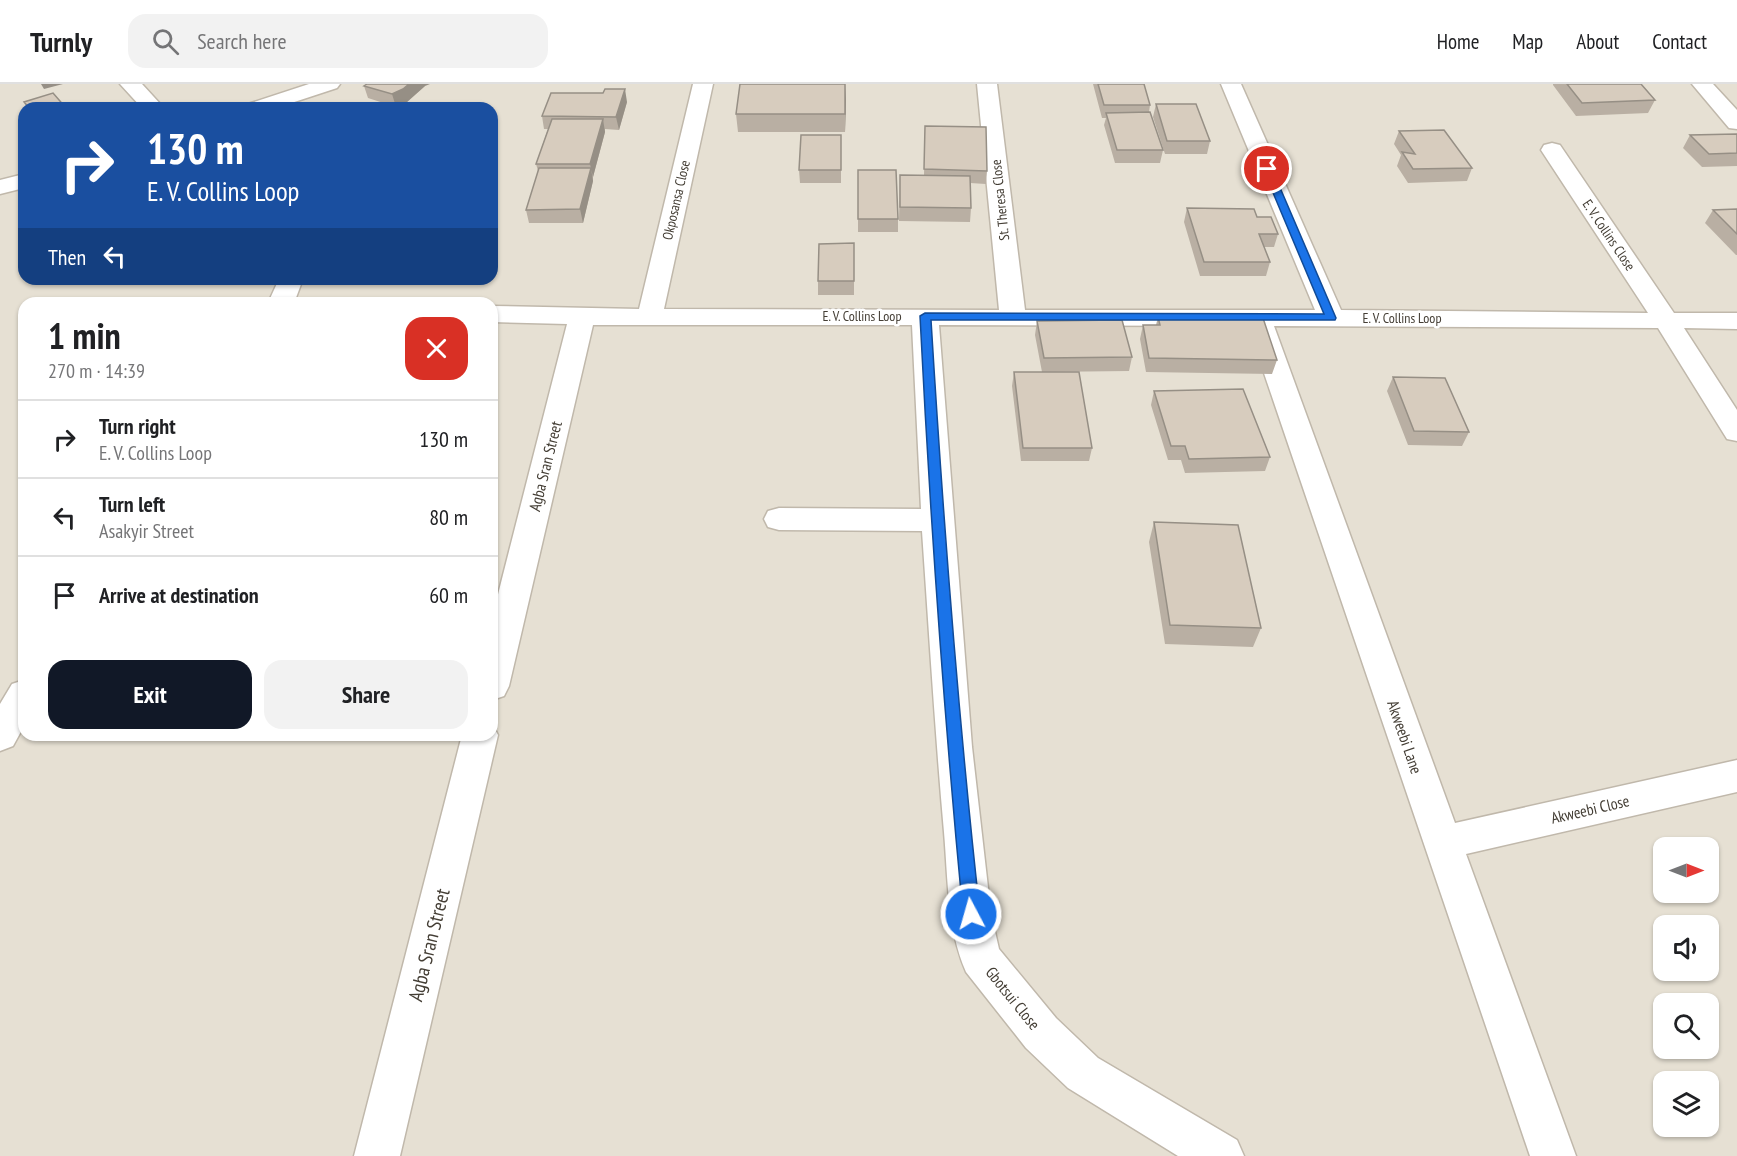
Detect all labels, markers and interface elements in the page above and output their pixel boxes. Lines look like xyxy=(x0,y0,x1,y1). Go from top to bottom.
search box xyxy=(128,14,548,68)
text: Turnly xyxy=(30,23,92,60)
icon: search xyxy=(149,25,182,58)
text: Search here xyxy=(197,27,287,55)
text: Home xyxy=(1437,28,1479,55)
text: Map xyxy=(1512,28,1543,55)
text: About xyxy=(1576,28,1619,55)
text: Contact xyxy=(1652,28,1707,55)
text: 130 m xyxy=(147,121,244,176)
icon: right xyxy=(48,126,126,204)
pin xyxy=(1241,143,1292,194)
icon: arrive xyxy=(1250,152,1283,185)
street label: Okposansa Close xyxy=(658,158,694,242)
street label: St. Theresa Close xyxy=(987,158,1013,241)
text: E. V. Collins Loop xyxy=(147,174,299,208)
street label: E. V. Collins Close xyxy=(1579,196,1639,274)
icon: left xyxy=(98,240,131,273)
text: Then xyxy=(48,243,86,271)
street label: E. V. Collins Loop xyxy=(823,307,902,325)
street label: E. V. Collins Loop xyxy=(1363,309,1442,327)
text: 1 min xyxy=(48,312,121,359)
button: close xyxy=(405,317,468,380)
text: 270 m · 14:39 xyxy=(48,358,145,384)
text: Turn right xyxy=(99,412,176,440)
street label: Agba Sran Street xyxy=(524,418,566,513)
icon: right xyxy=(48,423,81,456)
text: 130 m xyxy=(419,425,468,453)
text: E. V. Collins Loop xyxy=(99,440,212,466)
text: Turn left xyxy=(99,490,165,518)
icon: left xyxy=(48,501,81,534)
text: 80 m xyxy=(429,503,468,531)
text: Asakyir Street xyxy=(99,518,194,544)
icon: arrive xyxy=(48,579,81,612)
text: Arrive at destination xyxy=(99,581,259,609)
text: 60 m xyxy=(429,581,468,609)
button: Exit xyxy=(48,660,252,729)
button: Share xyxy=(264,660,468,729)
street label: Akweebi Lane xyxy=(1383,698,1427,776)
street label: Akweebi Close xyxy=(1549,790,1631,828)
north arrow xyxy=(1653,837,1719,903)
map controls xyxy=(1653,837,1719,1137)
position arrow xyxy=(939,882,1003,946)
street label: Agba Sran Street xyxy=(402,885,456,1004)
button: sound xyxy=(1653,915,1719,981)
street label: Gbotsui Close xyxy=(982,962,1044,1034)
button: search xyxy=(1653,993,1719,1059)
button: layers xyxy=(1653,1071,1719,1137)

